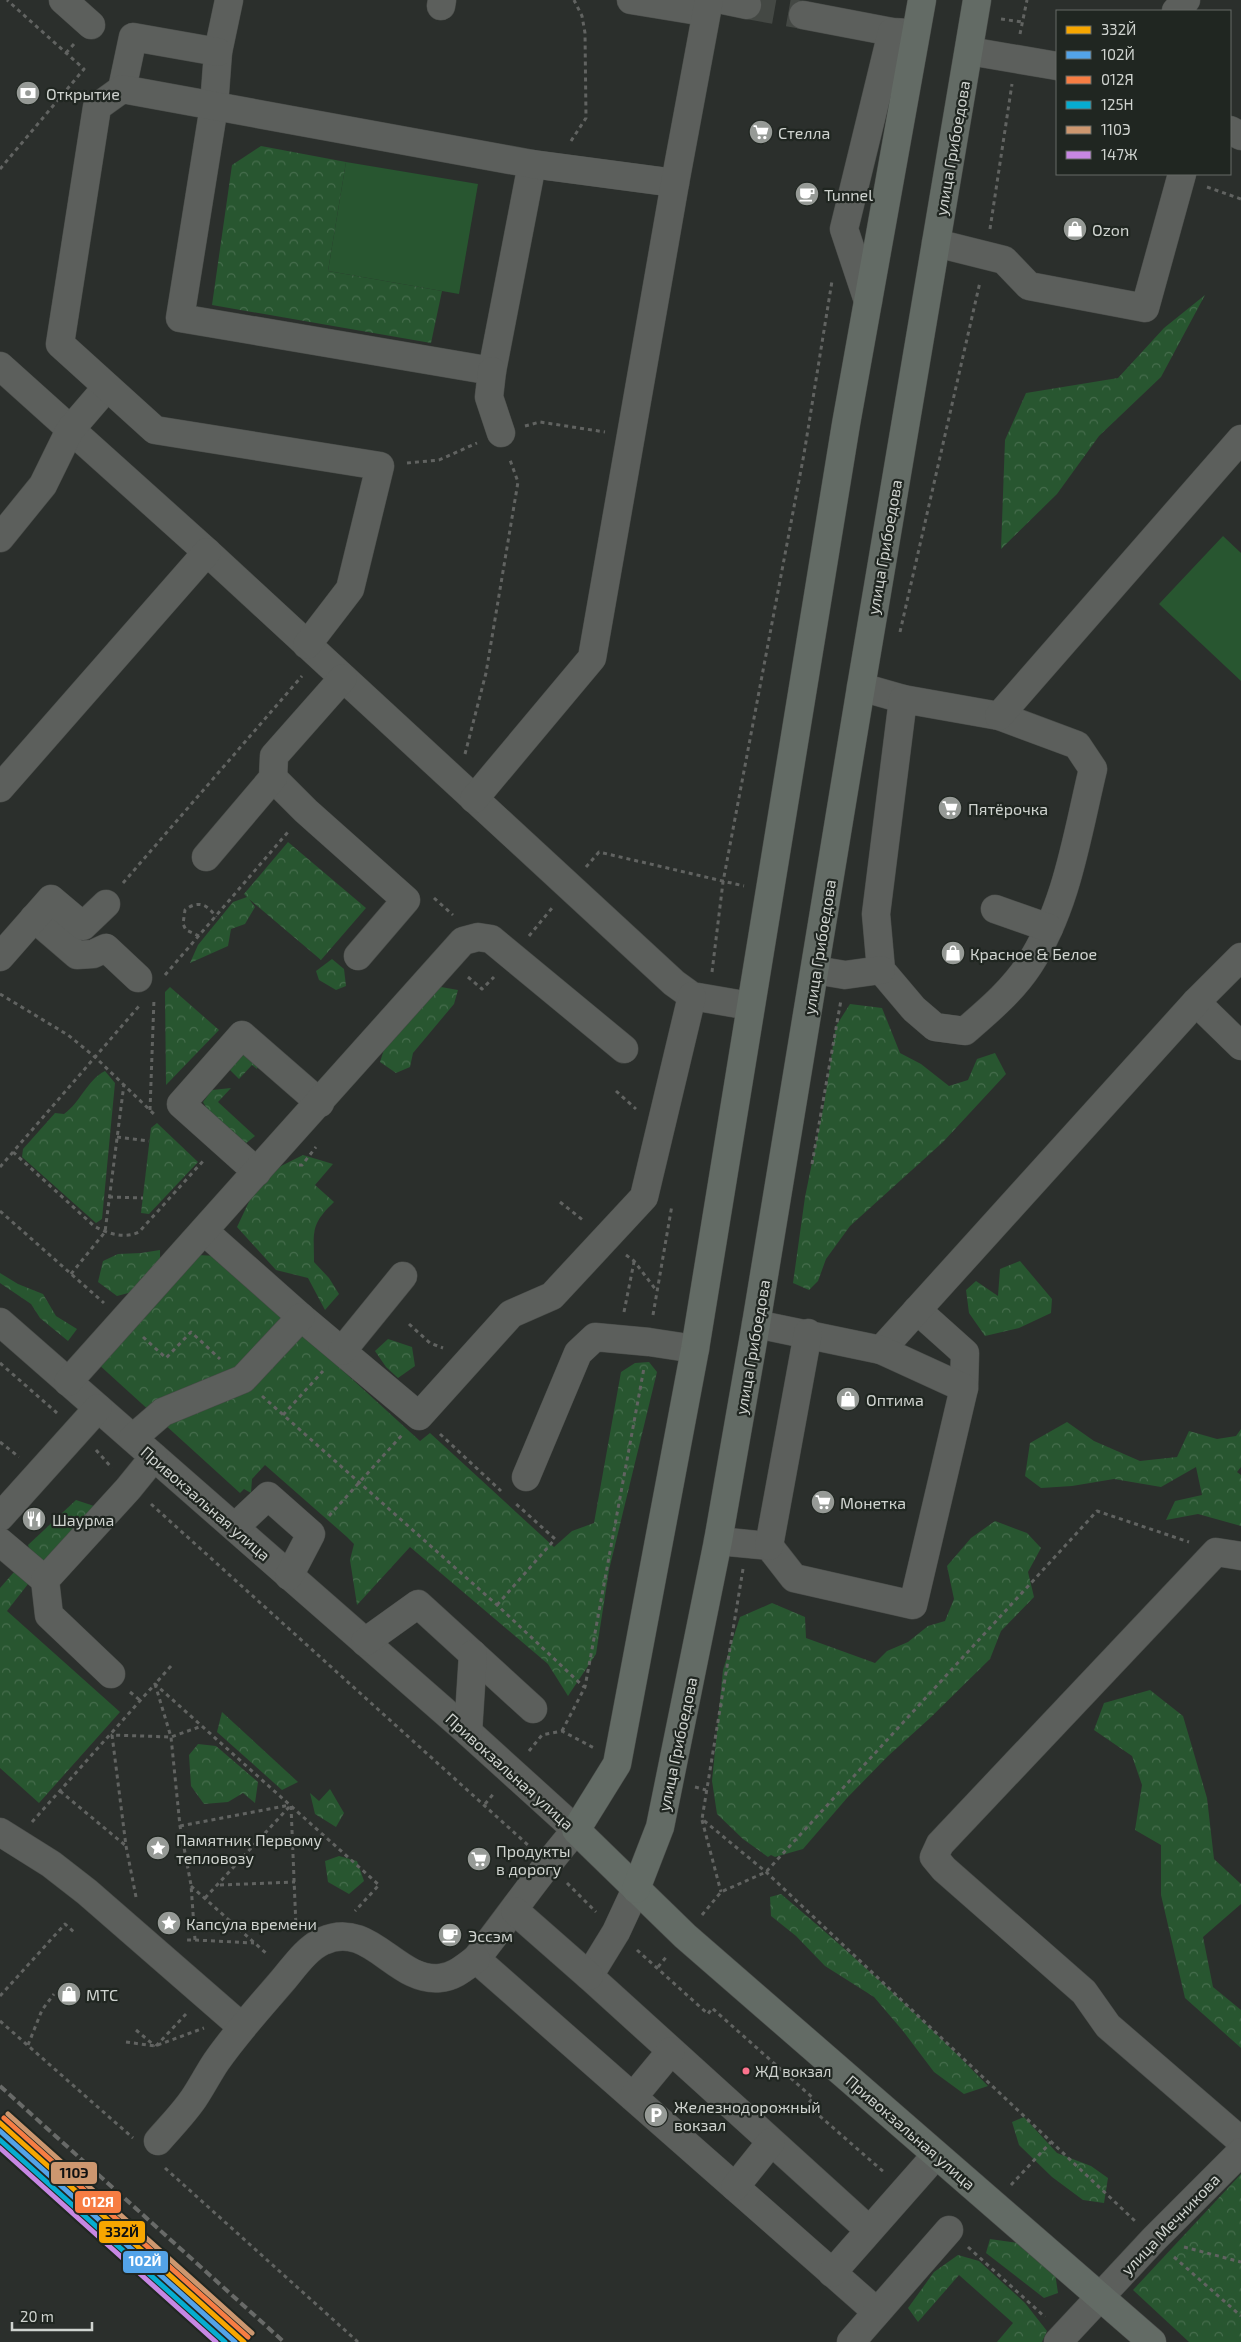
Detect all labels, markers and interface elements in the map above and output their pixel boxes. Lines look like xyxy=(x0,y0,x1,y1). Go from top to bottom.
legend xyxy=(1056,10,1231,175)
text: 332Й xyxy=(1101,20,1136,38)
text: 102Й xyxy=(1101,45,1135,63)
text: 012Я xyxy=(1101,70,1134,88)
street label: улица Грибоедова xyxy=(931,79,974,217)
bank icon: Открытие xyxy=(15,80,41,106)
place label: Открытие xyxy=(46,84,120,103)
text: 125Н xyxy=(1101,95,1133,113)
supermarket icon: Стелла xyxy=(748,119,774,145)
text: 110Э xyxy=(1101,120,1131,138)
place label: Стелла xyxy=(778,123,830,142)
text: 147Ж xyxy=(1101,145,1138,163)
cafe icon: Tunnel xyxy=(794,181,820,207)
place label: Tunnel xyxy=(824,185,873,204)
shop icon: Ozon xyxy=(1062,216,1088,242)
place label: Ozon xyxy=(1092,220,1129,239)
street label: улица Грибоедова xyxy=(863,478,906,616)
supermarket icon: Пятёрочка xyxy=(937,795,963,821)
place label: Пятёрочка xyxy=(968,799,1048,818)
street label: улица Грибоедова xyxy=(799,878,840,1016)
shop icon: Красное & Белое xyxy=(940,940,966,966)
place label: Красное & Белое xyxy=(970,944,1097,963)
street label: улица Грибоедова xyxy=(731,1278,774,1416)
shop icon: Оптима xyxy=(835,1386,861,1412)
place label: Оптима xyxy=(866,1390,924,1409)
street label: Привокзальная улица xyxy=(137,1442,275,1565)
supermarket icon: Монетка xyxy=(810,1489,836,1515)
place label: Монетка xyxy=(840,1493,906,1512)
restaurant icon: Шаурма xyxy=(21,1506,47,1532)
place label: Шаурма xyxy=(52,1510,114,1530)
street label: улица Грибоедова xyxy=(654,1675,701,1813)
street label: Привокзальная улица xyxy=(442,1709,578,1834)
place label: Памятник Первому тепловозу xyxy=(176,1830,323,1868)
place icon: Памятник Первому тепловозу xyxy=(145,1835,171,1861)
place label: Продукты в дорогу xyxy=(496,1841,571,1879)
supermarket icon: Продукты в дорогу xyxy=(466,1846,492,1872)
place icon: Капсула времени xyxy=(156,1910,182,1936)
place label: Капсула времени xyxy=(186,1914,317,1934)
cafe icon: Эссэм xyxy=(437,1922,463,1948)
place label: Эссэм xyxy=(468,1926,513,1945)
shop icon: МТС xyxy=(56,1981,82,2007)
place label: МТС xyxy=(86,1985,118,2004)
place label: ЖД вокзал xyxy=(755,2062,831,2080)
marker: ЖД вокзал xyxy=(741,2066,751,2076)
street label: Привокзальная улица xyxy=(842,2071,980,2194)
place label: Железнодорожный вокзал xyxy=(674,2097,821,2134)
parking icon: Железнодорожный вокзал xyxy=(643,2102,669,2128)
line badge: 110Э xyxy=(50,2161,98,2185)
text: 110Э xyxy=(59,2164,89,2181)
street label: улица Мечникова xyxy=(1117,2169,1224,2279)
line badge: 012Я xyxy=(74,2190,122,2214)
text: 012Я xyxy=(82,2193,114,2210)
line badge: 332Й xyxy=(98,2220,146,2244)
text: 332Й xyxy=(105,2223,139,2240)
line badge: 102Й xyxy=(122,2250,169,2274)
text: 102Й xyxy=(129,2252,162,2269)
scale bar xyxy=(12,2300,92,2332)
text: 20 m xyxy=(20,2307,54,2325)

